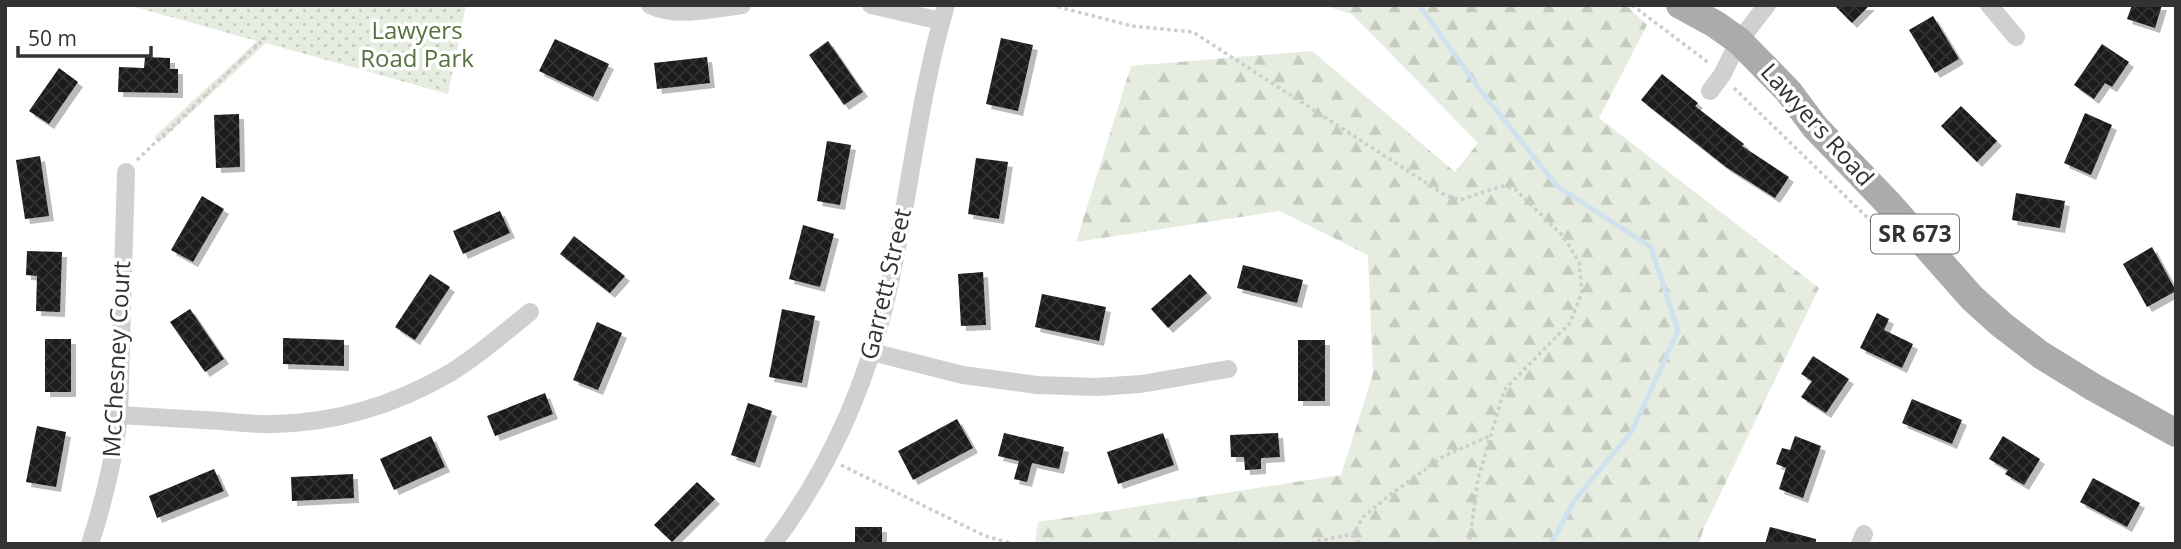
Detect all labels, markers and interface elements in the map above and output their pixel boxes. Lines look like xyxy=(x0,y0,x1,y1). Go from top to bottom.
park label: Lawyers Road Park xyxy=(360,13,474,74)
scale bar xyxy=(18,14,150,58)
text: 50 m xyxy=(28,24,77,52)
street label: Lawyers Road xyxy=(1754,55,1882,193)
street label: Garrett Street xyxy=(851,205,918,363)
road number: SR 673 xyxy=(1871,215,1959,254)
street label: McChesney Court xyxy=(94,260,137,458)

